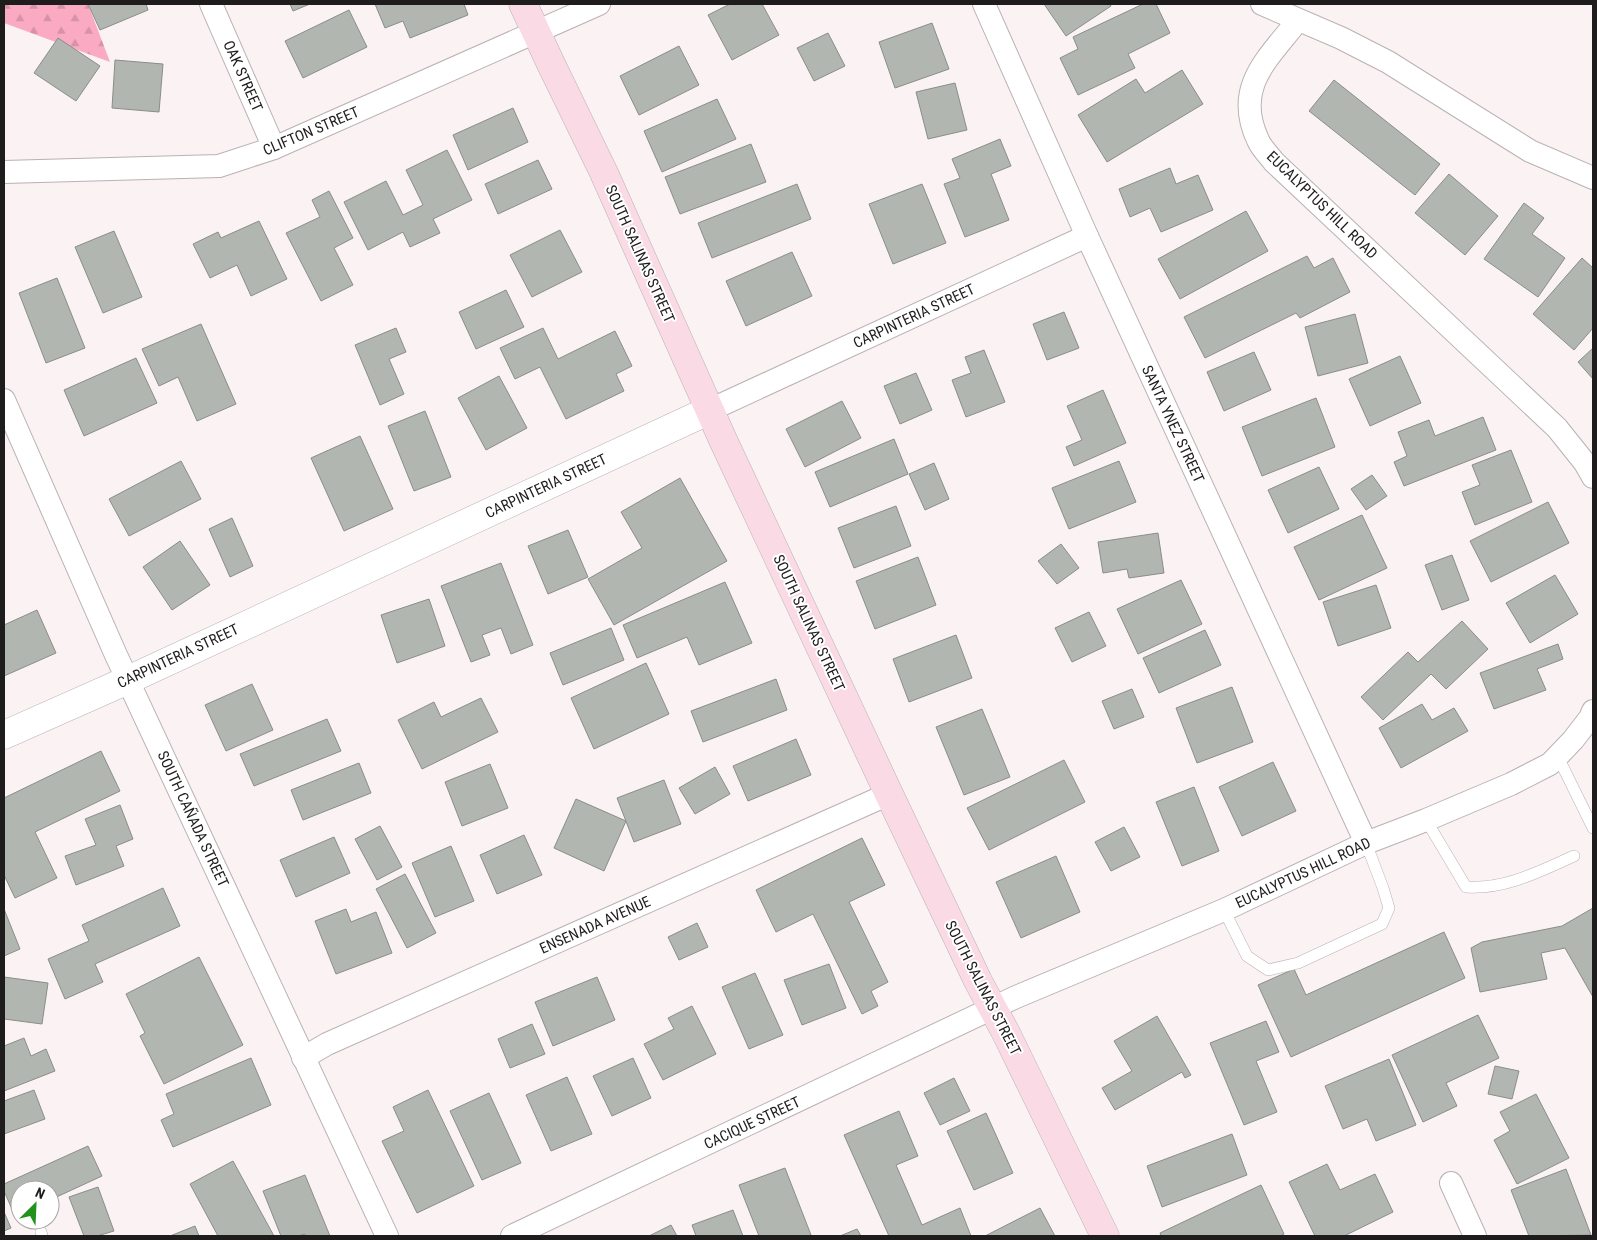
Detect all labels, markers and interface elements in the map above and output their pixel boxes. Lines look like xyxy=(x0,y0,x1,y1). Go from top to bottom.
street label: OAK STREET xyxy=(219,38,267,114)
street label: CLIFTON STREET xyxy=(260,103,362,159)
street label: EUCALYPTUS HILL ROAD xyxy=(1263,148,1381,262)
street label: SOUTH SALINAS STREET xyxy=(602,182,679,326)
street label: CARPINTERIA STREET xyxy=(850,280,978,352)
street label: SANTA YNEZ STREET xyxy=(1138,363,1208,486)
street label: CARPINTERIA STREET xyxy=(482,450,610,522)
street label: SOUTH SALINAS STREET xyxy=(769,552,849,694)
street label: CARPINTERIA STREET xyxy=(114,620,242,692)
street label: SOUTH CAÑADA STREET xyxy=(154,748,232,890)
street label: EUCALYPTUS HILL ROAD xyxy=(1233,834,1373,912)
street label: ENSENADA AVENUE xyxy=(537,892,653,958)
street label: SOUTH SALINAS STREET xyxy=(941,918,1025,1059)
street label: CACIQUE STREET xyxy=(701,1093,803,1153)
north arrow xyxy=(10,1180,60,1230)
text: N xyxy=(33,1184,47,1202)

